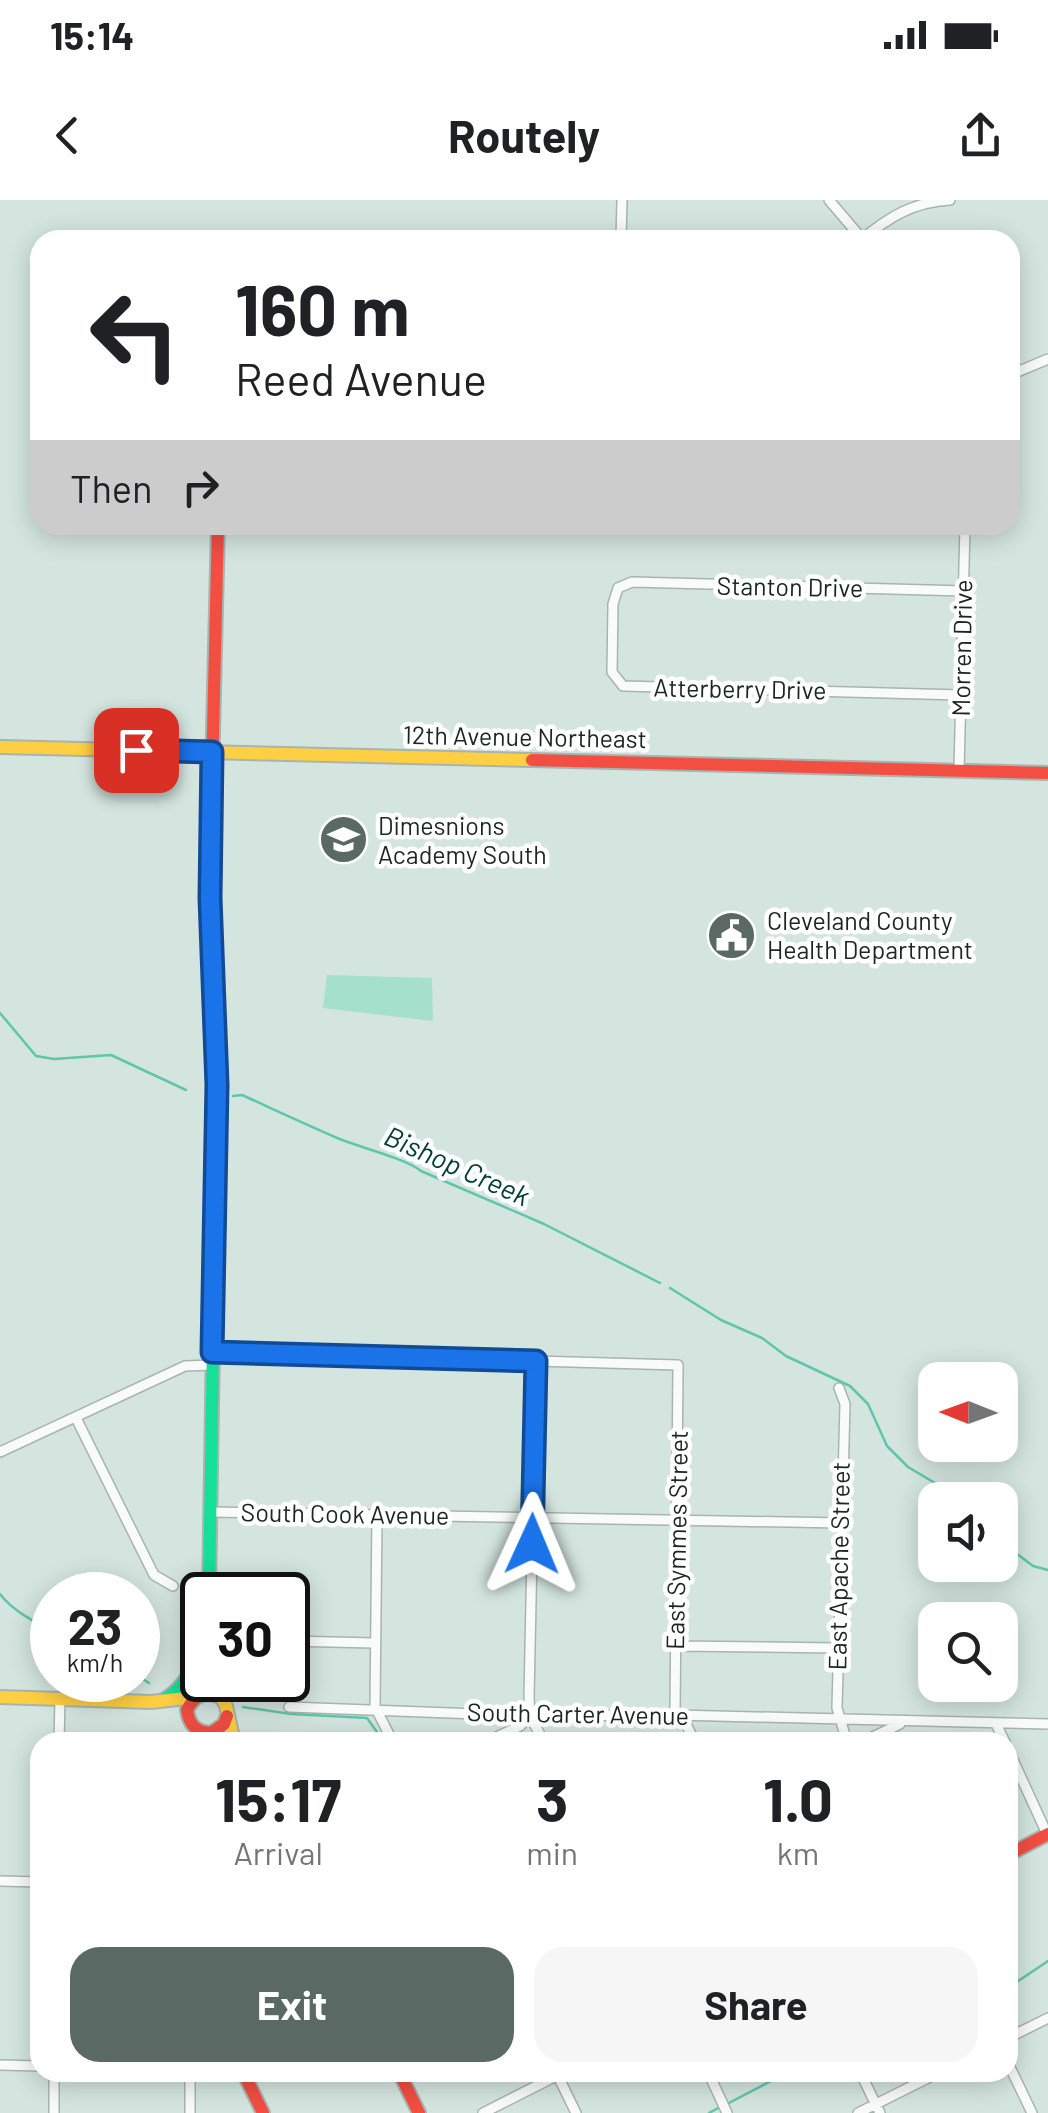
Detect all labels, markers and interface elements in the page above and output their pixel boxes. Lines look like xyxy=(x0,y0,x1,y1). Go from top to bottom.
text: 15:14 xyxy=(50,12,134,58)
icon: back xyxy=(40,108,95,163)
text: Routely xyxy=(448,108,600,162)
icon: share xyxy=(953,108,1008,163)
text: 160 m xyxy=(235,266,410,350)
icon: left xyxy=(70,270,200,400)
text: Reed Avenue xyxy=(235,351,487,405)
icon: right xyxy=(173,460,228,515)
text: Then xyxy=(70,465,153,511)
street label: Stanton Drive xyxy=(717,570,864,602)
street label: Morren Drive xyxy=(945,579,977,717)
street label: Atterberry Drive xyxy=(653,671,827,705)
pin xyxy=(94,708,179,793)
street label: 12th Avenue Northeast xyxy=(403,719,647,753)
icon: arrive xyxy=(109,723,164,778)
place label: Dimesnions Academy South xyxy=(378,810,547,869)
school or university icon: Dimesnions Academy South xyxy=(317,814,369,866)
place label: Cleveland County Health Department xyxy=(767,905,973,964)
public building icon: Cleveland County Health Department xyxy=(706,909,758,961)
water label: Bishop Creek xyxy=(379,1118,536,1212)
north arrow xyxy=(918,1362,1018,1462)
map controls xyxy=(918,1362,1018,1702)
street label: East Symmes Street xyxy=(659,1430,693,1650)
street label: East Apache Street xyxy=(821,1461,855,1671)
button: sound xyxy=(918,1482,1018,1582)
position arrow xyxy=(480,1492,584,1596)
street label: South Cook Avenue xyxy=(240,1496,450,1530)
speed limit sign: 30 xyxy=(180,1572,310,1702)
text: 23 xyxy=(68,1595,122,1655)
button: search xyxy=(918,1602,1018,1702)
text: km/h xyxy=(67,1647,123,1677)
street label: South Carter Avenue xyxy=(467,1696,689,1730)
text: 15:17 xyxy=(215,1762,341,1834)
text: 3 xyxy=(536,1762,568,1834)
text: 1.0 xyxy=(763,1762,833,1834)
text: Arrival xyxy=(233,1833,323,1871)
text: min xyxy=(526,1833,578,1871)
text: km xyxy=(777,1833,819,1871)
button: Exit xyxy=(70,1947,514,2062)
button: Share xyxy=(534,1947,978,2062)

